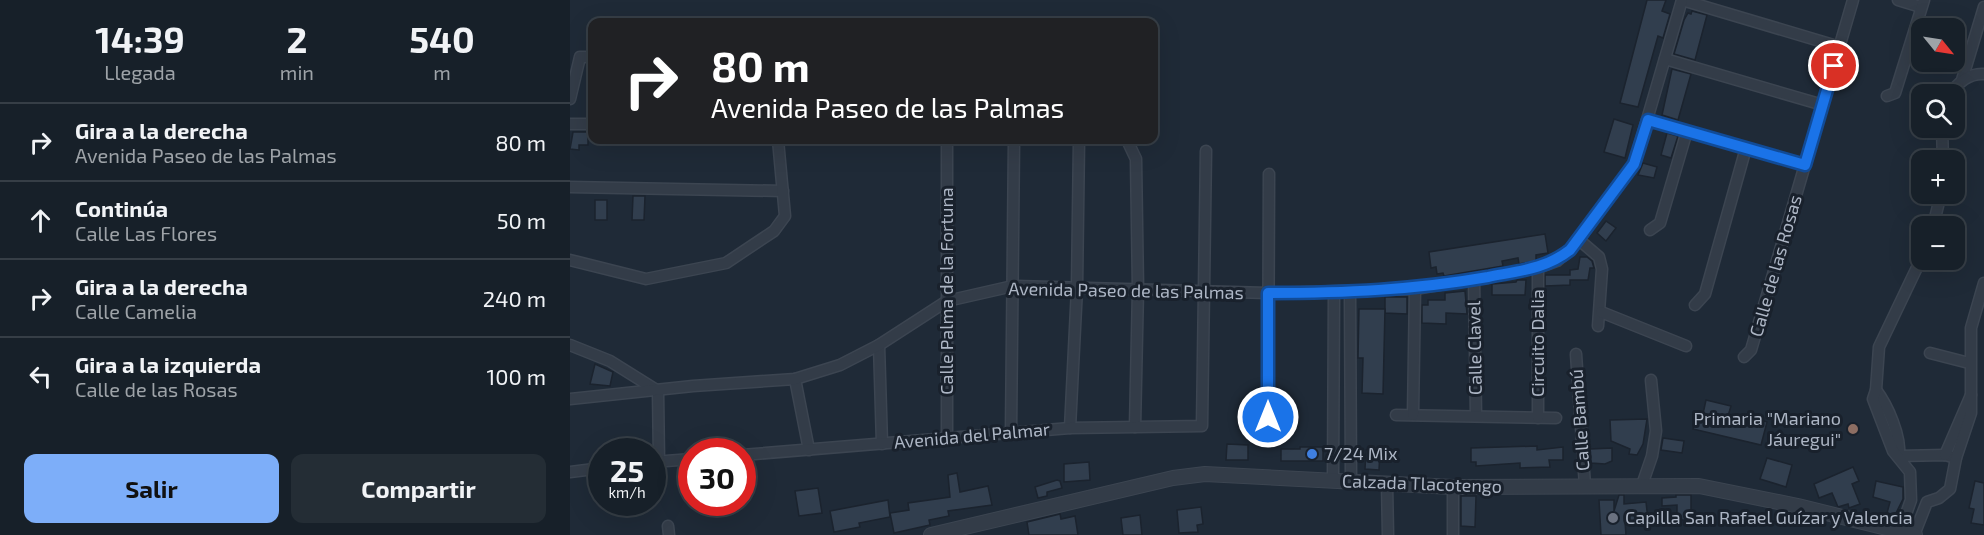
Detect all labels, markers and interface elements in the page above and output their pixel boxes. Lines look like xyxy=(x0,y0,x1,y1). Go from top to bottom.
text: 14:39 xyxy=(95,17,185,60)
text: 2 xyxy=(286,17,307,60)
text: 540 xyxy=(409,17,475,60)
north arrow xyxy=(1911,18,1965,72)
map controls xyxy=(1911,18,1965,270)
text: 80 m xyxy=(711,40,810,90)
pin xyxy=(1808,40,1859,91)
icon: right xyxy=(612,42,690,120)
icon: arrive xyxy=(1817,49,1850,82)
text: Llegada xyxy=(104,60,176,84)
text: min xyxy=(280,60,314,84)
text: m xyxy=(433,60,451,84)
button: search xyxy=(1911,84,1965,138)
text: Avenida Paseo de las Palmas xyxy=(711,91,1064,123)
text: Gira a la derecha xyxy=(75,117,248,143)
icon: right xyxy=(24,126,57,159)
text: 80 m xyxy=(495,129,546,155)
text: Avenida Paseo de las Palmas xyxy=(75,143,337,167)
button: + xyxy=(1911,150,1965,204)
street label: Calle Palma de la Fortuna xyxy=(935,187,957,395)
street label: Calle de las Rosas xyxy=(1744,192,1806,339)
text: Continúa xyxy=(75,195,168,221)
icon: ahead xyxy=(24,204,57,237)
text: 50 m xyxy=(497,207,546,233)
button: − xyxy=(1911,216,1965,270)
text: Calle Las Flores xyxy=(75,221,217,245)
text: Gira a la derecha xyxy=(75,273,248,299)
street label: Avenida Paseo de las Palmas xyxy=(1008,277,1244,303)
icon: right xyxy=(24,282,57,315)
text: 240 m xyxy=(483,285,546,311)
street label: Circuito Dalia xyxy=(1526,289,1548,397)
text: Calle Camelia xyxy=(75,299,197,323)
street label: Calle Clavel xyxy=(1462,300,1486,395)
text: Gira a la izquierda xyxy=(75,351,261,377)
icon: left xyxy=(24,360,57,393)
text: 100 m xyxy=(487,363,546,389)
street label: Calle Bambú xyxy=(1564,369,1594,472)
text: Calle de las Rosas xyxy=(75,377,238,401)
position arrow xyxy=(1236,385,1300,449)
place label: Primaria "Mariano Jáuregui" xyxy=(1693,407,1841,450)
street label: Avenida del Palmar xyxy=(893,417,1051,453)
marker: Primaria "Mariano Jáuregui" xyxy=(1846,422,1860,436)
speed limit sign: 30 xyxy=(678,438,756,516)
place label: 7/24 Mix xyxy=(1324,442,1398,464)
marker: 7/24 Mix xyxy=(1305,447,1319,461)
text: 25 xyxy=(610,452,644,488)
button: Salir xyxy=(24,454,279,523)
button: Compartir xyxy=(291,454,546,523)
street label: Calzada Tlacotengo xyxy=(1342,469,1502,497)
text: km/h xyxy=(608,483,646,501)
place label: Capilla San Rafael Guízar y Valencia xyxy=(1625,506,1913,528)
marker: Capilla San Rafael Guízar y Valencia xyxy=(1606,511,1620,525)

